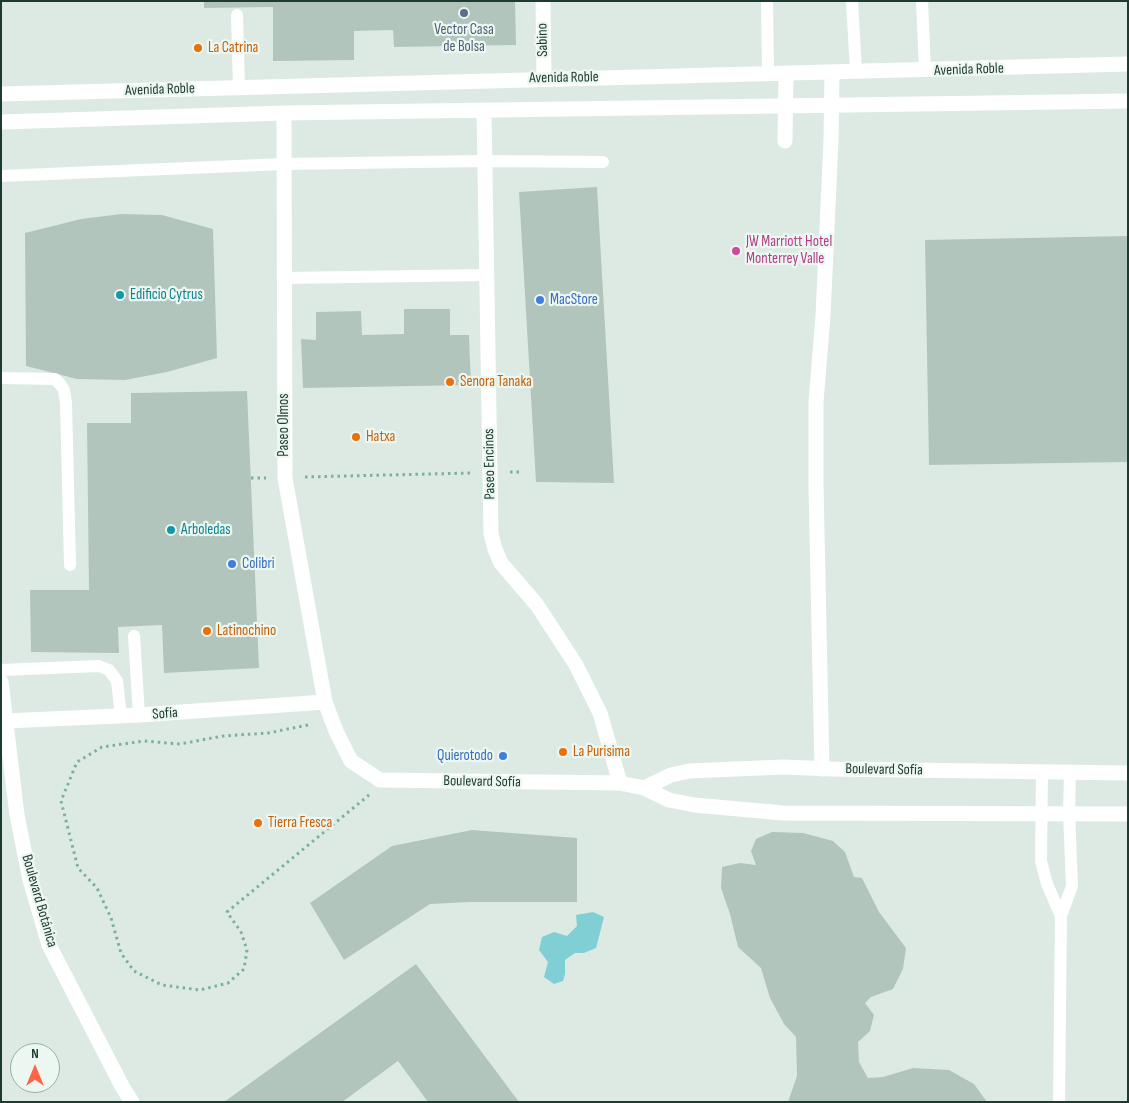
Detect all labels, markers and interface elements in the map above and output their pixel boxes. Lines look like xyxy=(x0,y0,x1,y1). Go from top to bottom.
marker: Vector Casa de Bolsa xyxy=(458,7,470,19)
place label: Vector Casa de Bolsa xyxy=(434,21,494,56)
street label: Sabino xyxy=(534,23,552,57)
place label: La Catrina xyxy=(208,39,258,57)
marker: La Catrina xyxy=(192,42,204,54)
street label: Avenida Roble xyxy=(934,60,1004,80)
street label: Avenida Roble xyxy=(529,68,599,88)
street label: Avenida Roble xyxy=(125,80,195,100)
place label: JW Marriott Hotel Monterrey Valle xyxy=(746,233,832,268)
marker: JW Marriott Hotel Monterrey Valle xyxy=(730,245,742,257)
place label: Edificio Cytrus xyxy=(130,286,203,304)
marker: Edificio Cytrus xyxy=(114,289,126,301)
place label: MacStore xyxy=(550,291,598,309)
marker: MacStore xyxy=(534,294,546,306)
place label: Senora Tanaka xyxy=(460,373,532,391)
marker: Senora Tanaka xyxy=(444,376,456,388)
street label: Paseo Olmos xyxy=(275,393,293,457)
place label: Hatxa xyxy=(366,428,395,446)
street label: Paseo Encinos xyxy=(480,428,500,500)
marker: Hatxa xyxy=(350,431,362,443)
place label: Arboledas xyxy=(181,521,231,539)
marker: Arboledas xyxy=(165,524,177,536)
place label: Colibri xyxy=(242,555,275,573)
marker: Colibri xyxy=(226,558,238,570)
place label: Latinochino xyxy=(217,622,276,640)
marker: Latinochino xyxy=(201,625,213,637)
street label: Sofía xyxy=(152,704,178,724)
place label: La Purisima xyxy=(573,743,630,761)
marker: La Purisima xyxy=(557,746,569,758)
place label: Quierotodo xyxy=(437,747,493,765)
marker: Quierotodo xyxy=(497,750,509,762)
street label: Boulevard Sofía xyxy=(845,760,923,780)
street label: Boulevard Sofía xyxy=(443,772,521,792)
place label: Tierra Fresca xyxy=(268,814,332,832)
marker: Tierra Fresca xyxy=(252,817,264,829)
street label: Boulevard Botánica xyxy=(17,852,61,950)
north arrow xyxy=(10,1043,60,1093)
text: N xyxy=(31,1045,39,1062)

